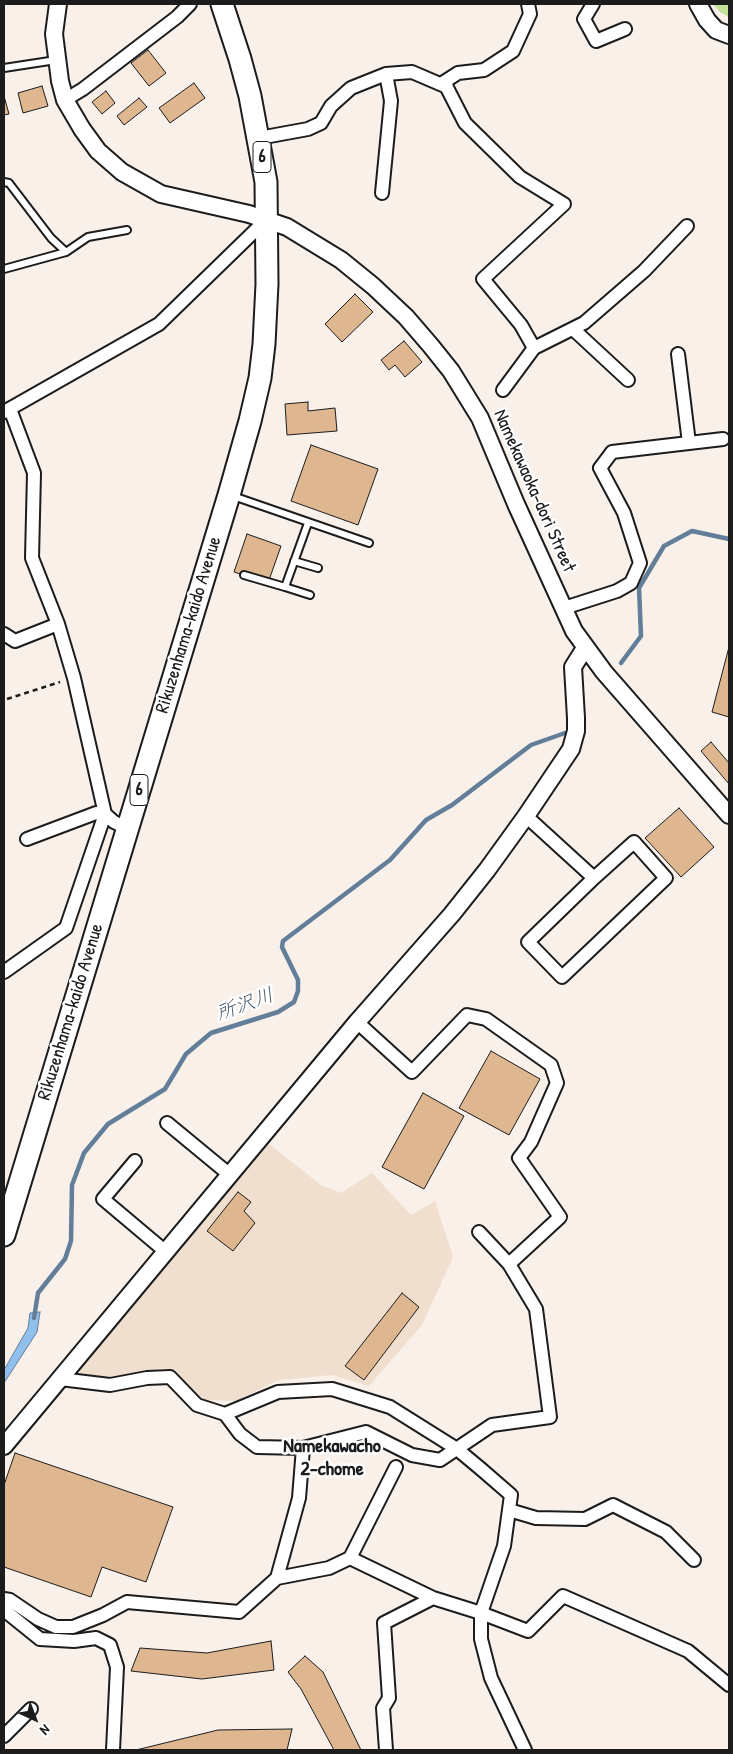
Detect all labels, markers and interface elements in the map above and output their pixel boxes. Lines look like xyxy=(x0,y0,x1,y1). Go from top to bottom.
road number: 6 xyxy=(253,142,271,172)
street label: Namekawaoka-dori Street xyxy=(488,406,580,576)
street label: Rikuzenhama-kaido Avenue xyxy=(151,534,227,716)
road number: 6 xyxy=(130,774,148,806)
street label: Rikuzenhama-kaido Avenue xyxy=(33,921,109,1103)
water label: 所沢川 xyxy=(213,983,277,1027)
district label: Namekawacho 2-chome xyxy=(283,1435,381,1482)
north arrow xyxy=(10,1694,60,1744)
text: N xyxy=(36,1721,55,1740)

